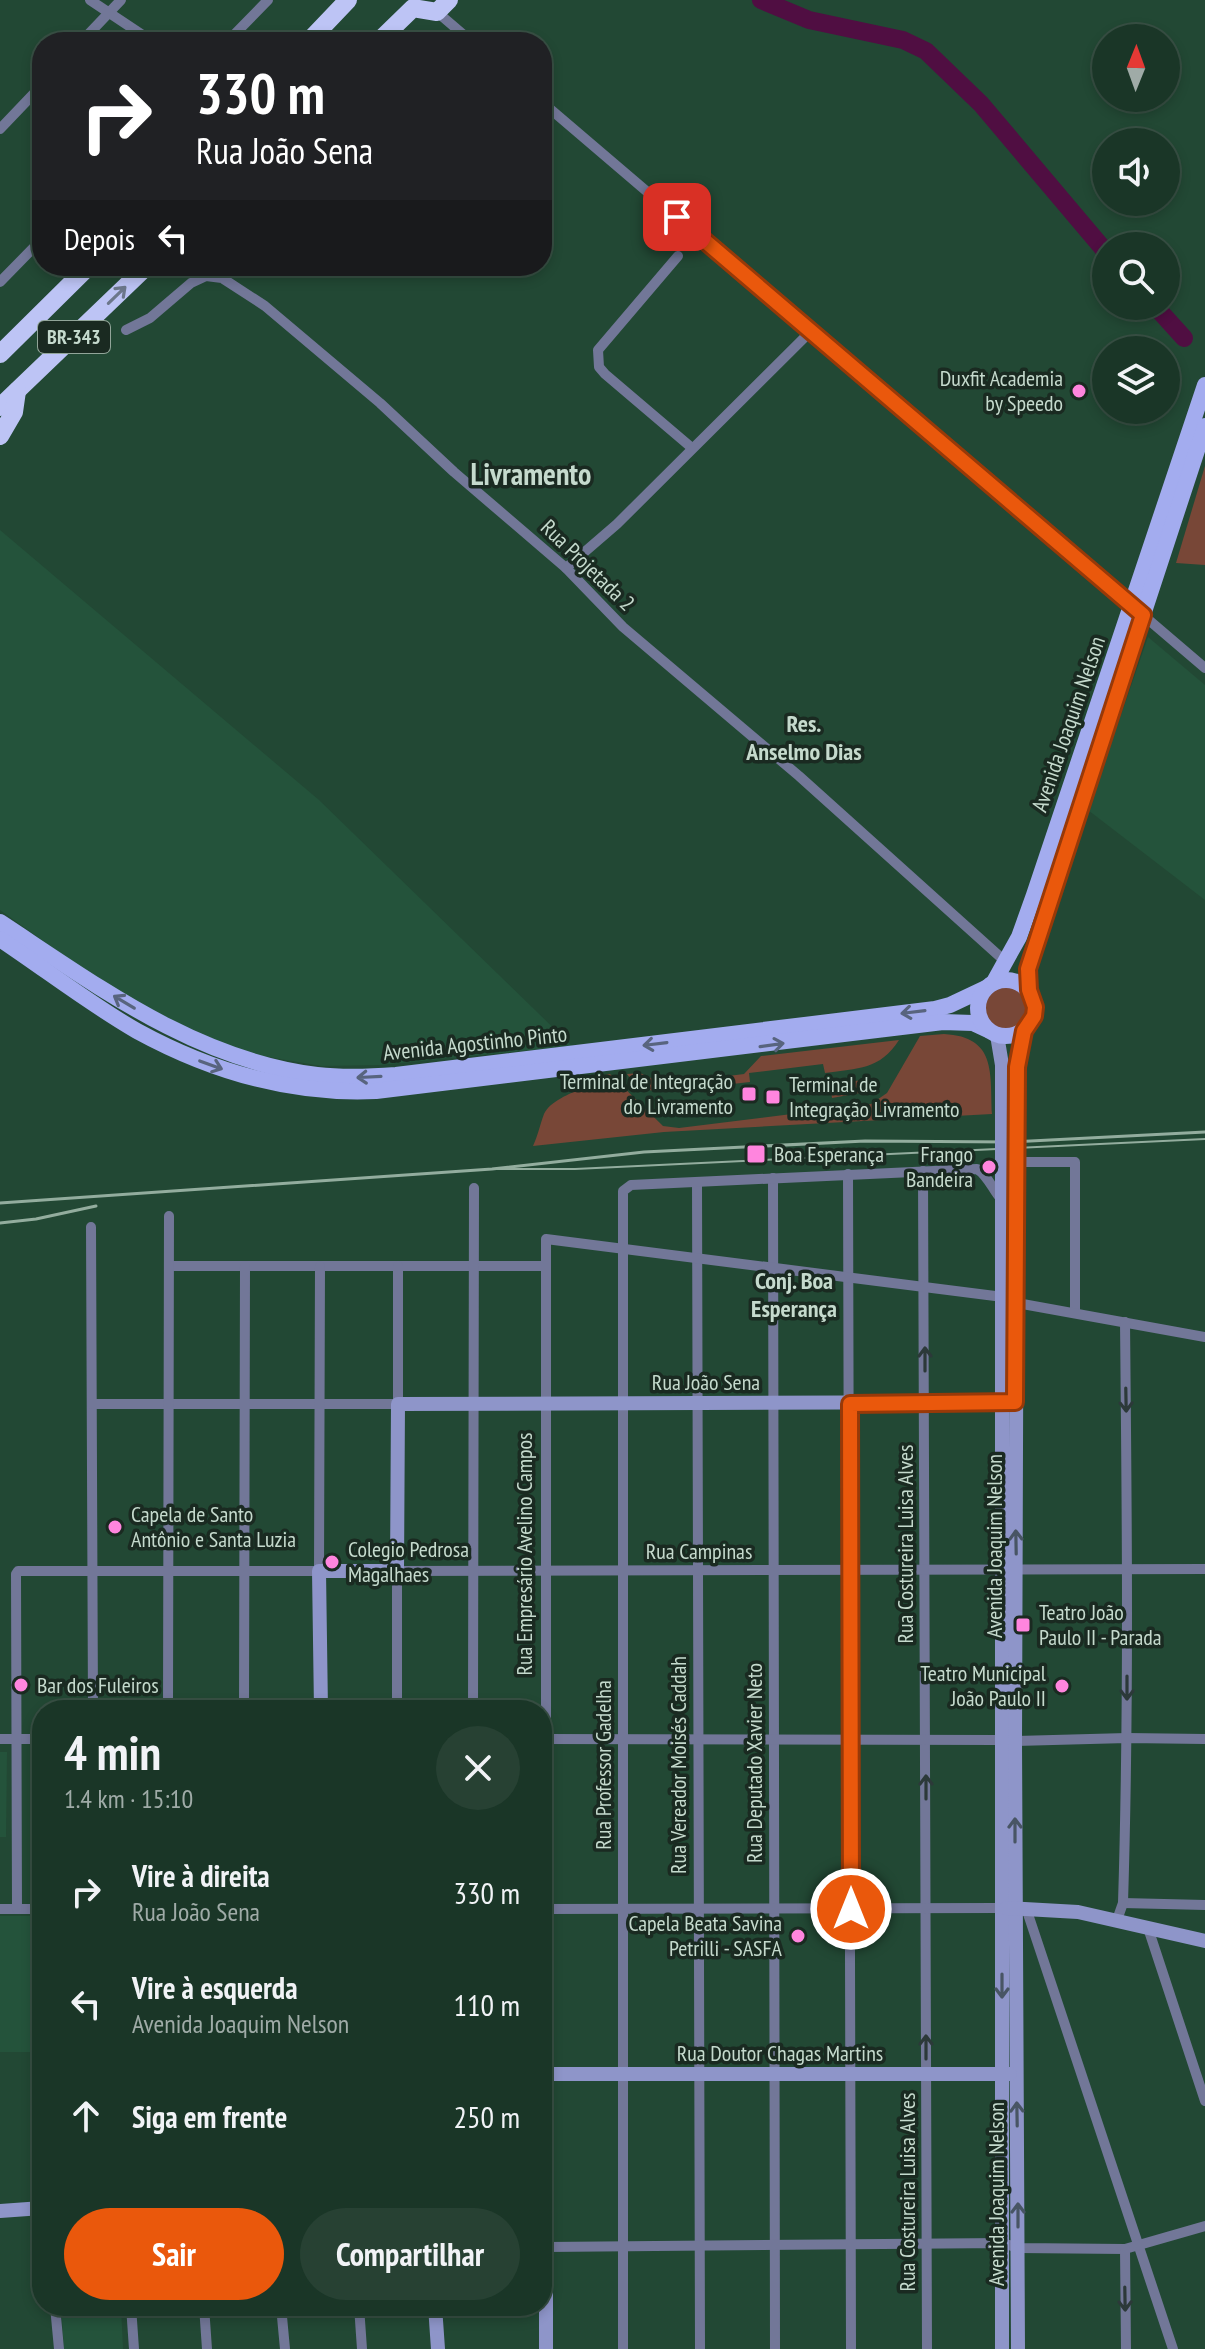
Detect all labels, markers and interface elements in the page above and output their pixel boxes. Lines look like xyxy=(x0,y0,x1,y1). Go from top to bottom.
north arrow xyxy=(1092,24,1180,112)
map controls xyxy=(1092,24,1180,424)
text: 330 m xyxy=(196,57,325,129)
icon: right xyxy=(64,64,168,168)
text: Rua João Sena xyxy=(196,127,373,174)
button: sound xyxy=(1092,128,1180,216)
pin xyxy=(643,183,711,251)
icon: arrive xyxy=(655,195,699,239)
icon: left xyxy=(151,216,195,260)
text: Depois xyxy=(64,219,135,258)
button: search xyxy=(1092,232,1180,320)
one-way arrow xyxy=(107,286,126,305)
road number: BR-343 xyxy=(38,321,110,353)
button: layers xyxy=(1092,336,1180,424)
place label: Duxfit Academia by Speedo xyxy=(940,364,1063,417)
marker: Duxfit Academia by Speedo xyxy=(1070,382,1088,400)
district label: Livramento xyxy=(471,454,591,493)
street label: Rua Projetada 2 xyxy=(535,513,641,617)
street label: Avenida Joaquim Nelson xyxy=(1025,633,1111,815)
district label: Res. Anselmo Dias xyxy=(745,708,862,767)
one-way arrow xyxy=(113,994,136,1010)
one-way arrow xyxy=(900,1004,927,1019)
street label: Avenida Agostinho Pinto xyxy=(382,1019,568,1067)
one-way arrow xyxy=(643,1037,668,1052)
one-way arrow xyxy=(758,1037,785,1052)
one-way arrow xyxy=(198,1058,223,1073)
place label: Terminal de Integração do Livramento xyxy=(560,1067,733,1120)
one-way arrow xyxy=(356,1069,383,1084)
place label: Terminal de Integração Livramento xyxy=(789,1070,959,1123)
marker: Terminal de Integração do Livramento xyxy=(740,1085,758,1103)
marker: Terminal de Integração Livramento xyxy=(764,1088,782,1106)
place label: Boa Esperança xyxy=(774,1140,884,1168)
place label: Frango Bandeira xyxy=(906,1140,973,1193)
marker: Boa Esperança xyxy=(745,1143,767,1165)
marker: Frango Bandeira xyxy=(980,1158,998,1176)
district label: Conj. Boa Esperança xyxy=(751,1265,837,1324)
one-way arrow xyxy=(917,1346,933,1373)
street label: Rua João Sena xyxy=(652,1368,760,1396)
one-way arrow xyxy=(1118,1386,1134,1413)
street label: Rua Empresário Avelino Campos xyxy=(510,1432,538,1676)
street label: Rua Costureira Luisa Alves xyxy=(891,1445,919,1644)
street label: Avenida Joaquim Nelson xyxy=(980,1454,1008,1638)
place label: Capela de Santo Antônio e Santa Luzia xyxy=(131,1500,296,1553)
marker: Capela de Santo Antônio e Santa Luzia xyxy=(106,1518,124,1536)
one-way arrow xyxy=(1009,1529,1024,1556)
place label: Colegio Pedrosa Magalhaes xyxy=(348,1535,469,1588)
street label: Rua Campinas xyxy=(646,1537,752,1565)
marker: Colegio Pedrosa Magalhaes xyxy=(323,1553,341,1571)
place label: Teatro João Paulo II - Parada xyxy=(1039,1598,1162,1651)
marker: Teatro João Paulo II - Parada xyxy=(1014,1616,1032,1634)
street label: Rua Vereador Moisés Caddah xyxy=(664,1656,692,1874)
place label: Teatro Municipal João Paulo II xyxy=(920,1659,1047,1712)
street label: Rua Deputado Xavier Neto xyxy=(740,1663,768,1863)
place label: Bar dos Fuleiros xyxy=(37,1671,159,1699)
one-way arrow xyxy=(1119,1674,1135,1701)
marker: Bar dos Fuleiros xyxy=(12,1676,30,1694)
marker: Teatro Municipal João Paulo II xyxy=(1053,1677,1071,1695)
street label: Rua Professor Gadelha xyxy=(589,1680,617,1850)
text: 4 min xyxy=(64,1721,161,1783)
button: close xyxy=(436,1726,520,1810)
one-way arrow xyxy=(918,1774,934,1801)
text: 1.4 km · 15:10 xyxy=(64,1782,193,1815)
one-way arrow xyxy=(1007,1817,1023,1844)
text: Vire à direita xyxy=(132,1856,270,1895)
position arrow xyxy=(809,1867,893,1951)
icon: right xyxy=(64,1870,108,1914)
text: 330 m xyxy=(454,1873,520,1912)
text: Rua João Sena xyxy=(132,1895,260,1928)
place label: Capela Beata Savina Petrilli - SASFA xyxy=(628,1909,783,1962)
marker: Capela Beata Savina Petrilli - SASFA xyxy=(789,1927,807,1945)
text: Vire à esquerda xyxy=(132,1968,298,2007)
one-way arrow xyxy=(994,1972,1010,1999)
icon: left xyxy=(64,1982,108,2026)
text: 110 m xyxy=(454,1985,520,2024)
text: Avenida Joaquim Nelson xyxy=(132,2007,349,2040)
one-way arrow xyxy=(919,2034,934,2061)
street label: Rua Doutor Chagas Martins xyxy=(677,2039,883,2067)
street label: Rua Costureira Luisa Alves xyxy=(893,2093,921,2292)
icon: ahead xyxy=(64,2094,108,2138)
text: Siga em frente xyxy=(132,2097,287,2136)
text: 250 m xyxy=(454,2097,520,2136)
one-way arrow xyxy=(1010,2101,1025,2128)
street label: Avenida Joaquim Nelson xyxy=(982,2102,1010,2286)
one-way arrow xyxy=(1010,2202,1026,2229)
button: Sair xyxy=(64,2208,284,2300)
button: Compartilhar xyxy=(300,2208,520,2300)
one-way arrow xyxy=(1117,2285,1133,2312)

